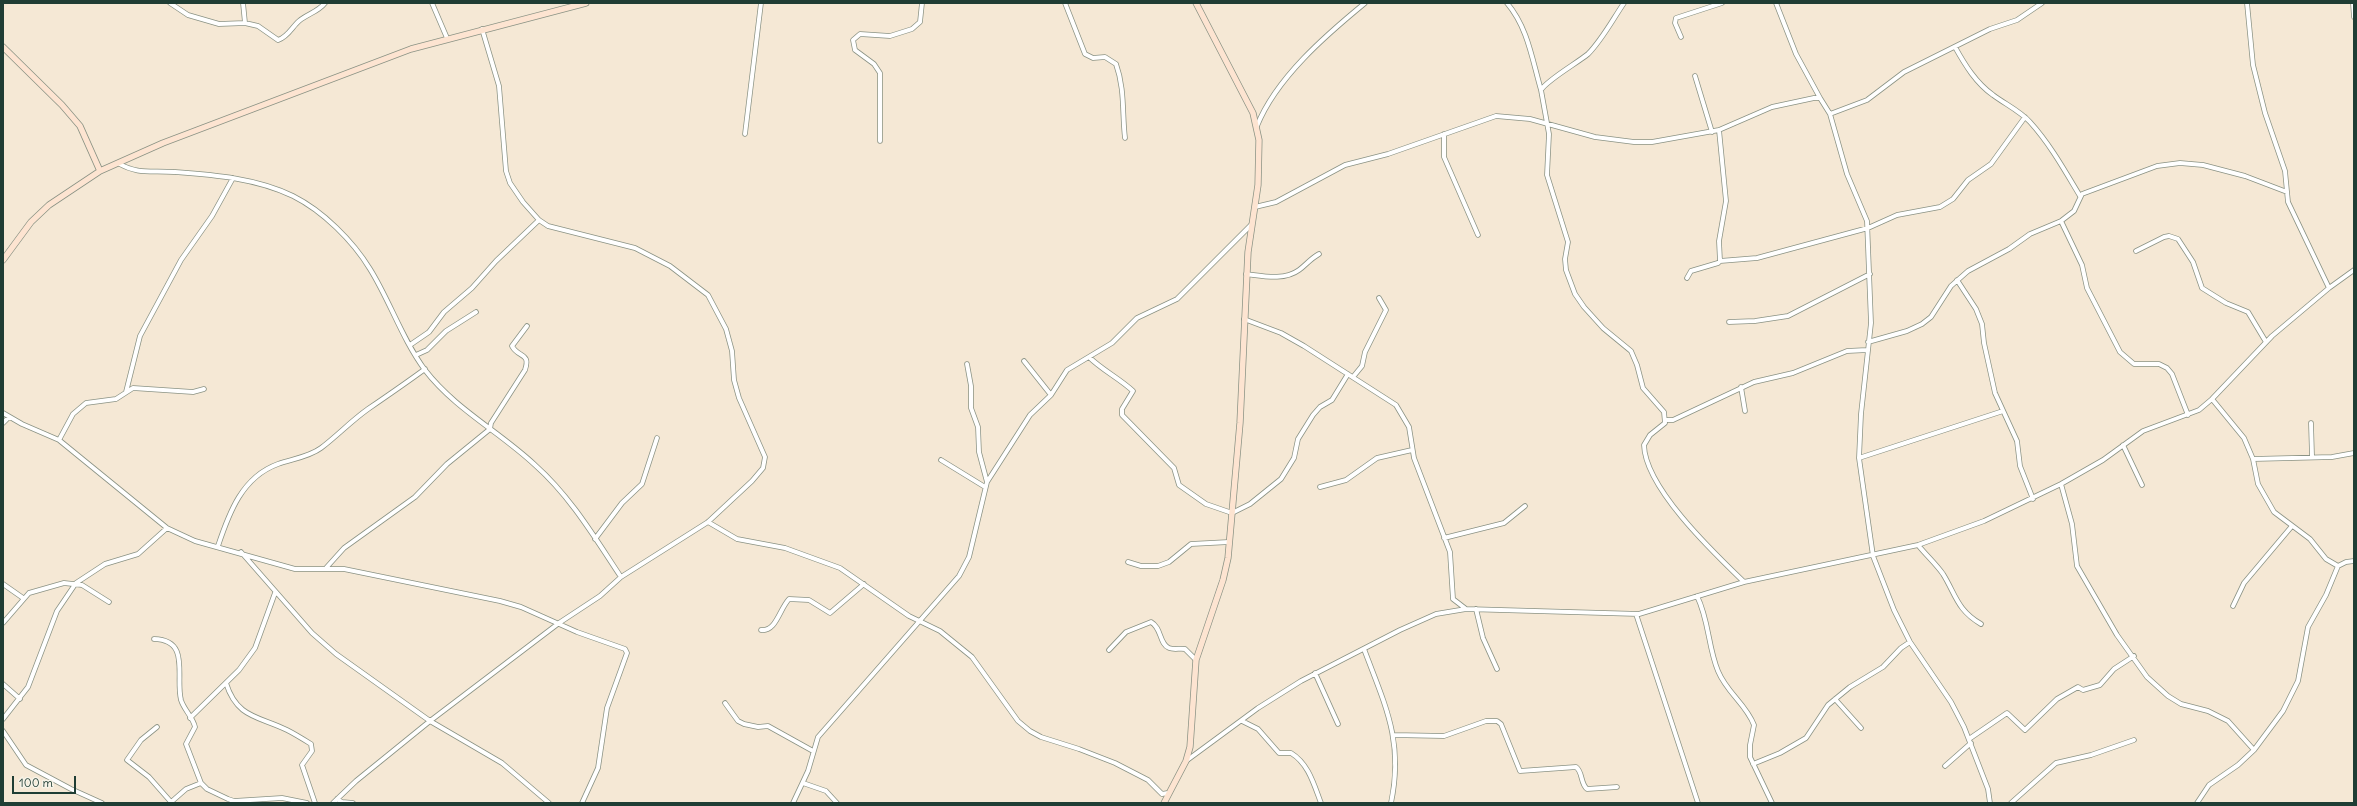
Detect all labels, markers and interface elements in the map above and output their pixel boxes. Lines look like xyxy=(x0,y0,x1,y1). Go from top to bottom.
scale bar xyxy=(14,768,78,794)
text: 100 m xyxy=(19,775,53,790)

